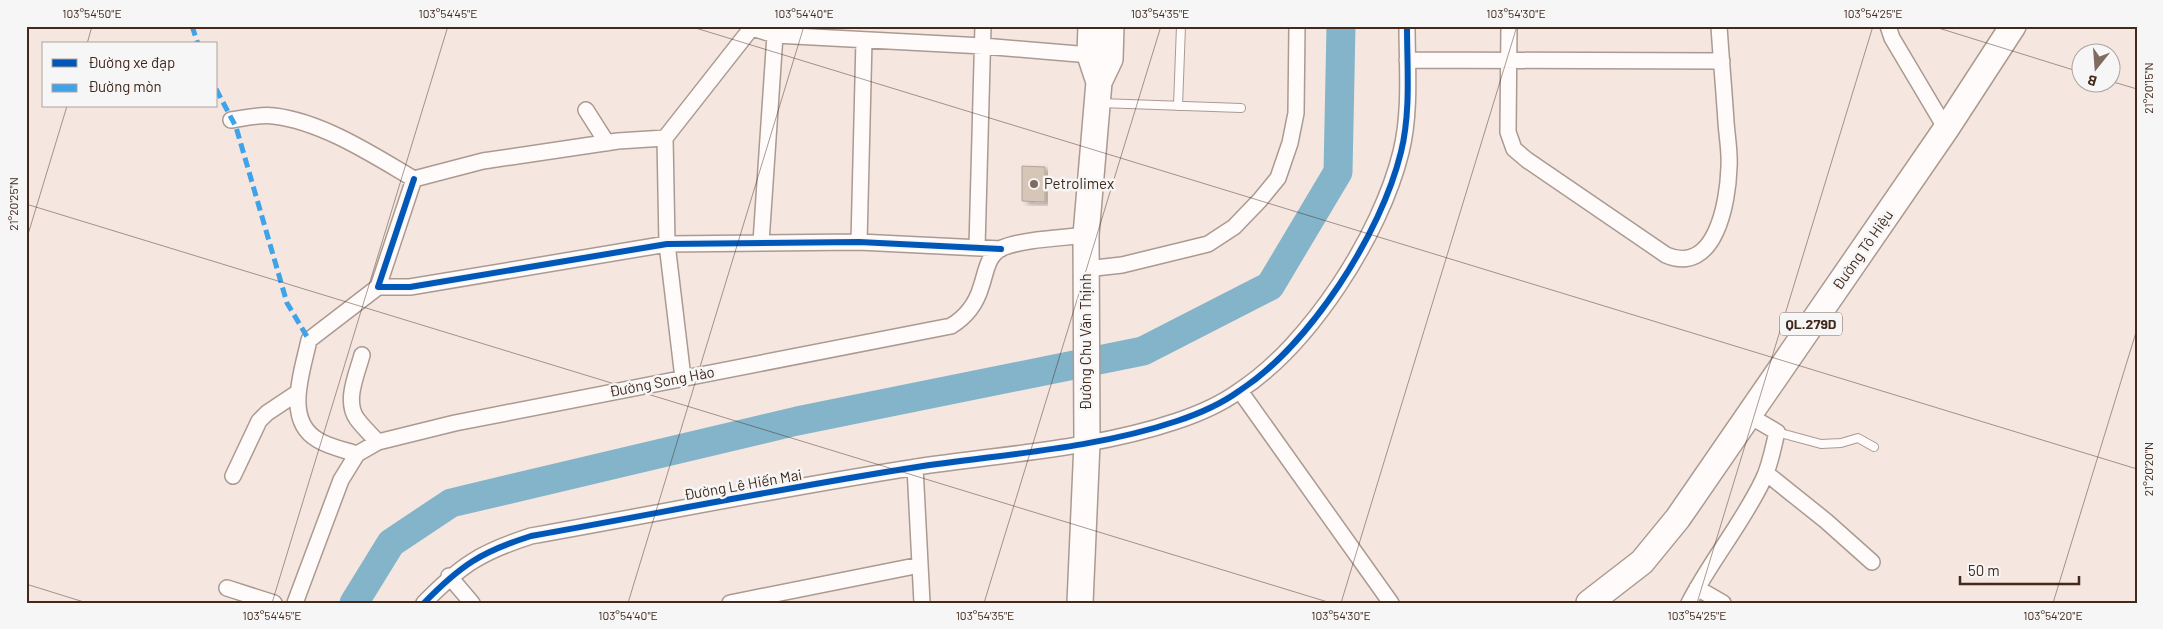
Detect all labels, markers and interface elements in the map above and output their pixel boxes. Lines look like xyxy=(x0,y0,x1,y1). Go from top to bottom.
text: 103°54'50"E xyxy=(62,6,122,20)
text: 103°54'45"E xyxy=(418,6,478,20)
text: 103°54'40"E xyxy=(774,6,834,20)
text: 103°54'35"E xyxy=(1131,6,1189,20)
text: 103°54'30"E xyxy=(1486,6,1546,20)
text: 103°54'25"E xyxy=(1844,6,1902,20)
legend xyxy=(42,42,218,108)
north arrow xyxy=(2070,42,2120,92)
text: Đường xe đạp xyxy=(88,53,175,71)
text: 21°20'15"N xyxy=(2141,62,2155,114)
text: B xyxy=(2085,72,2099,90)
text: Đường mòn xyxy=(88,77,162,95)
place label: Petrolimex xyxy=(1044,174,1114,192)
text: 21°20'25"N xyxy=(6,177,20,231)
marker: Petrolimex xyxy=(1028,178,1040,190)
street label: Đường Tô Hiệu xyxy=(1828,206,1896,293)
street label: Đường Chu Văn Thịnh xyxy=(1076,274,1094,410)
road number: QL.279D xyxy=(1780,312,1842,336)
street label: Đường Song Hào xyxy=(608,362,716,400)
text: 21°20'20"N xyxy=(2141,442,2155,496)
street label: Đường Lê Hiến Mai xyxy=(682,465,803,503)
scale bar xyxy=(1960,554,2079,586)
text: 50 m xyxy=(1968,561,2000,579)
text: 103°54'45"E xyxy=(242,608,302,622)
text: 103°54'40"E xyxy=(598,608,658,622)
text: 103°54'35"E xyxy=(956,608,1014,622)
text: 103°54'30"E xyxy=(1311,608,1371,622)
text: 103°54'25"E xyxy=(1668,608,1726,622)
text: 103°54'20"E xyxy=(2023,608,2083,622)

